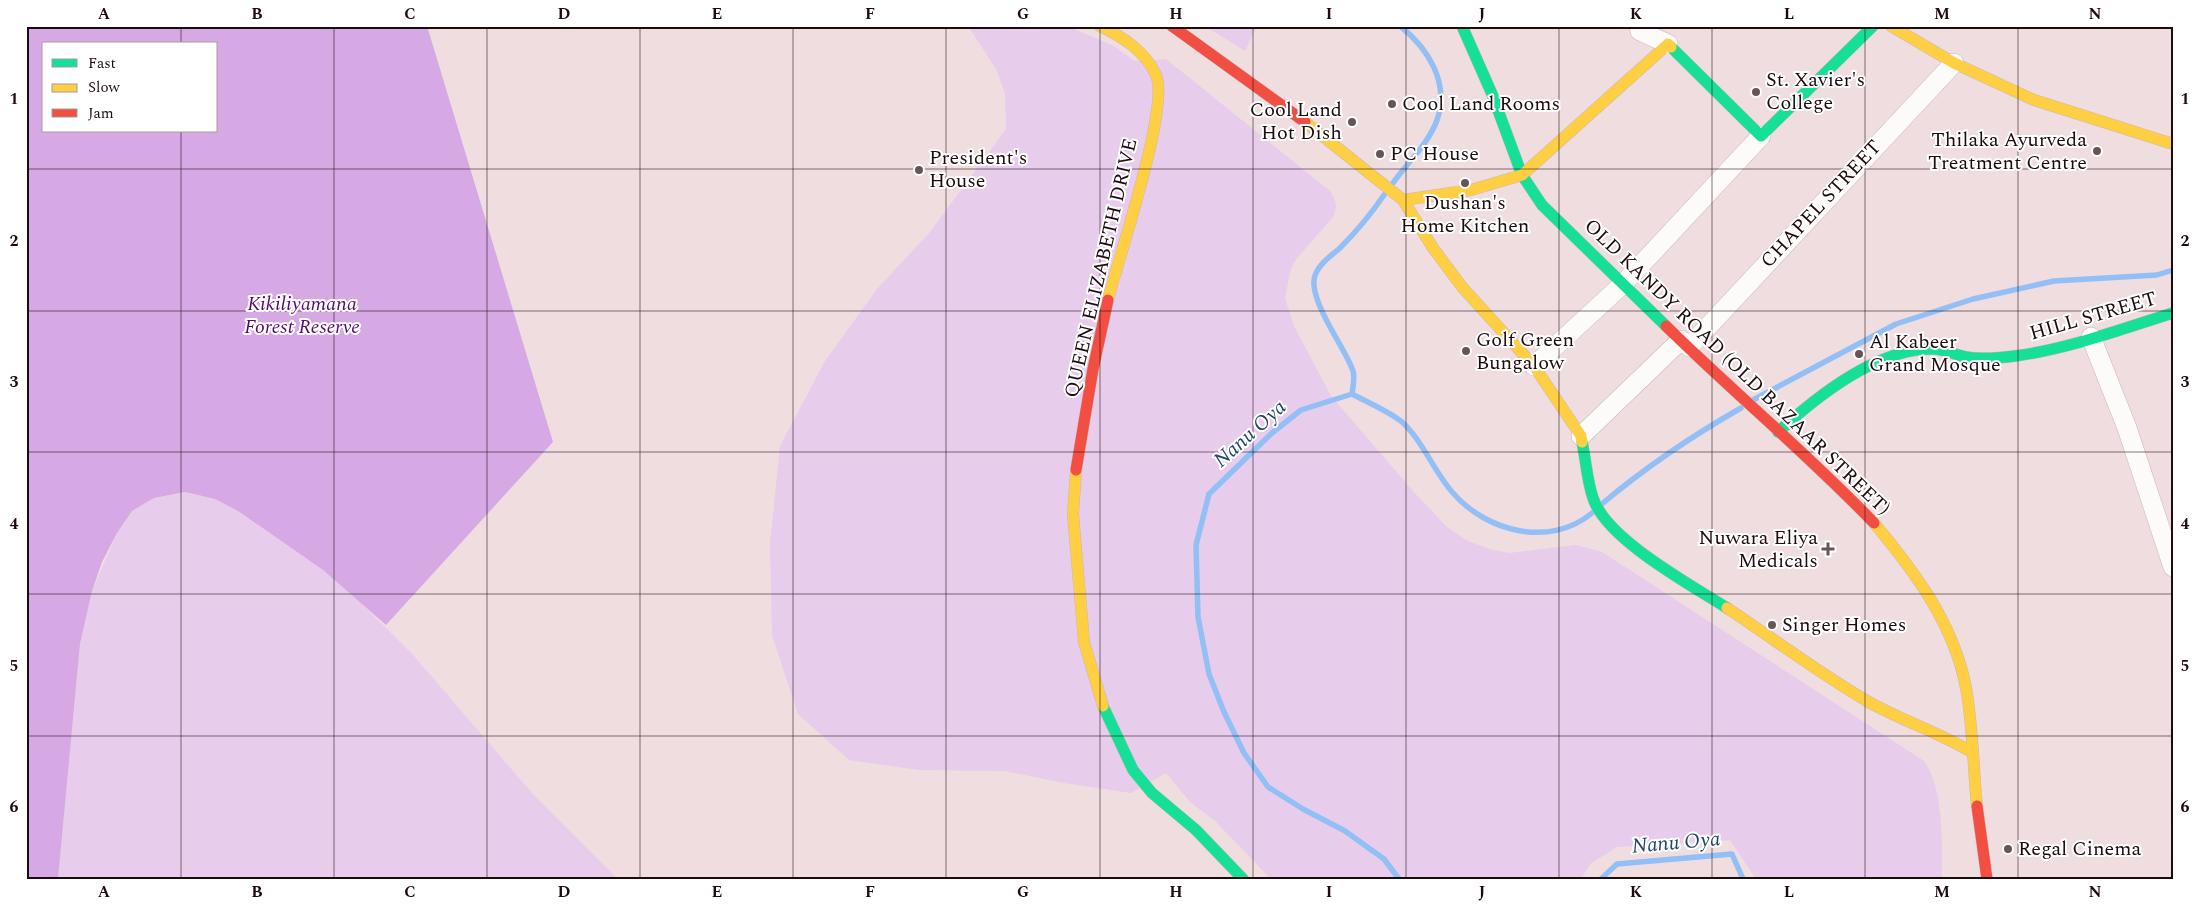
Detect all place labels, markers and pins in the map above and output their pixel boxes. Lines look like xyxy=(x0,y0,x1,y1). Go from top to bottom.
place label: St. Xavier's College xyxy=(1766,65,1865,118)
marker: St. Xavier's College xyxy=(1750,86,1762,98)
place label: Cool Land Rooms xyxy=(1402,89,1560,119)
place label: Cool Land Hot Dish xyxy=(1250,95,1342,148)
marker: Cool Land Rooms xyxy=(1386,98,1398,110)
marker: Cool Land Hot Dish xyxy=(1346,116,1358,128)
place label: Thilaka Ayurveda Treatment Centre xyxy=(1928,125,2087,178)
place label: PC House xyxy=(1390,139,1479,169)
place label: President's House xyxy=(929,143,1027,196)
marker: Thilaka Ayurveda Treatment Centre xyxy=(2091,145,2103,157)
marker: PC House xyxy=(1374,148,1386,160)
marker: President's House xyxy=(913,164,925,176)
marker: Dushan's Home Kitchen xyxy=(1459,177,1471,189)
place label: Dushan's Home Kitchen xyxy=(1401,188,1529,241)
place label: Golf Green Bungalow xyxy=(1476,325,1574,378)
place label: Al Kabeer Grand Mosque xyxy=(1869,327,2001,380)
marker: Golf Green Bungalow xyxy=(1460,345,1472,357)
marker: Al Kabeer Grand Mosque xyxy=(1853,348,1865,360)
place label: Nuwara Eliya Medicals xyxy=(1698,523,1818,576)
marker: Nuwara Eliya Medicals xyxy=(1822,543,1834,555)
place label: Singer Homes xyxy=(1782,610,1906,640)
marker: Singer Homes xyxy=(1766,619,1778,631)
place label: Regal Cinema xyxy=(2018,834,2141,864)
marker: Regal Cinema xyxy=(2002,843,2014,855)

